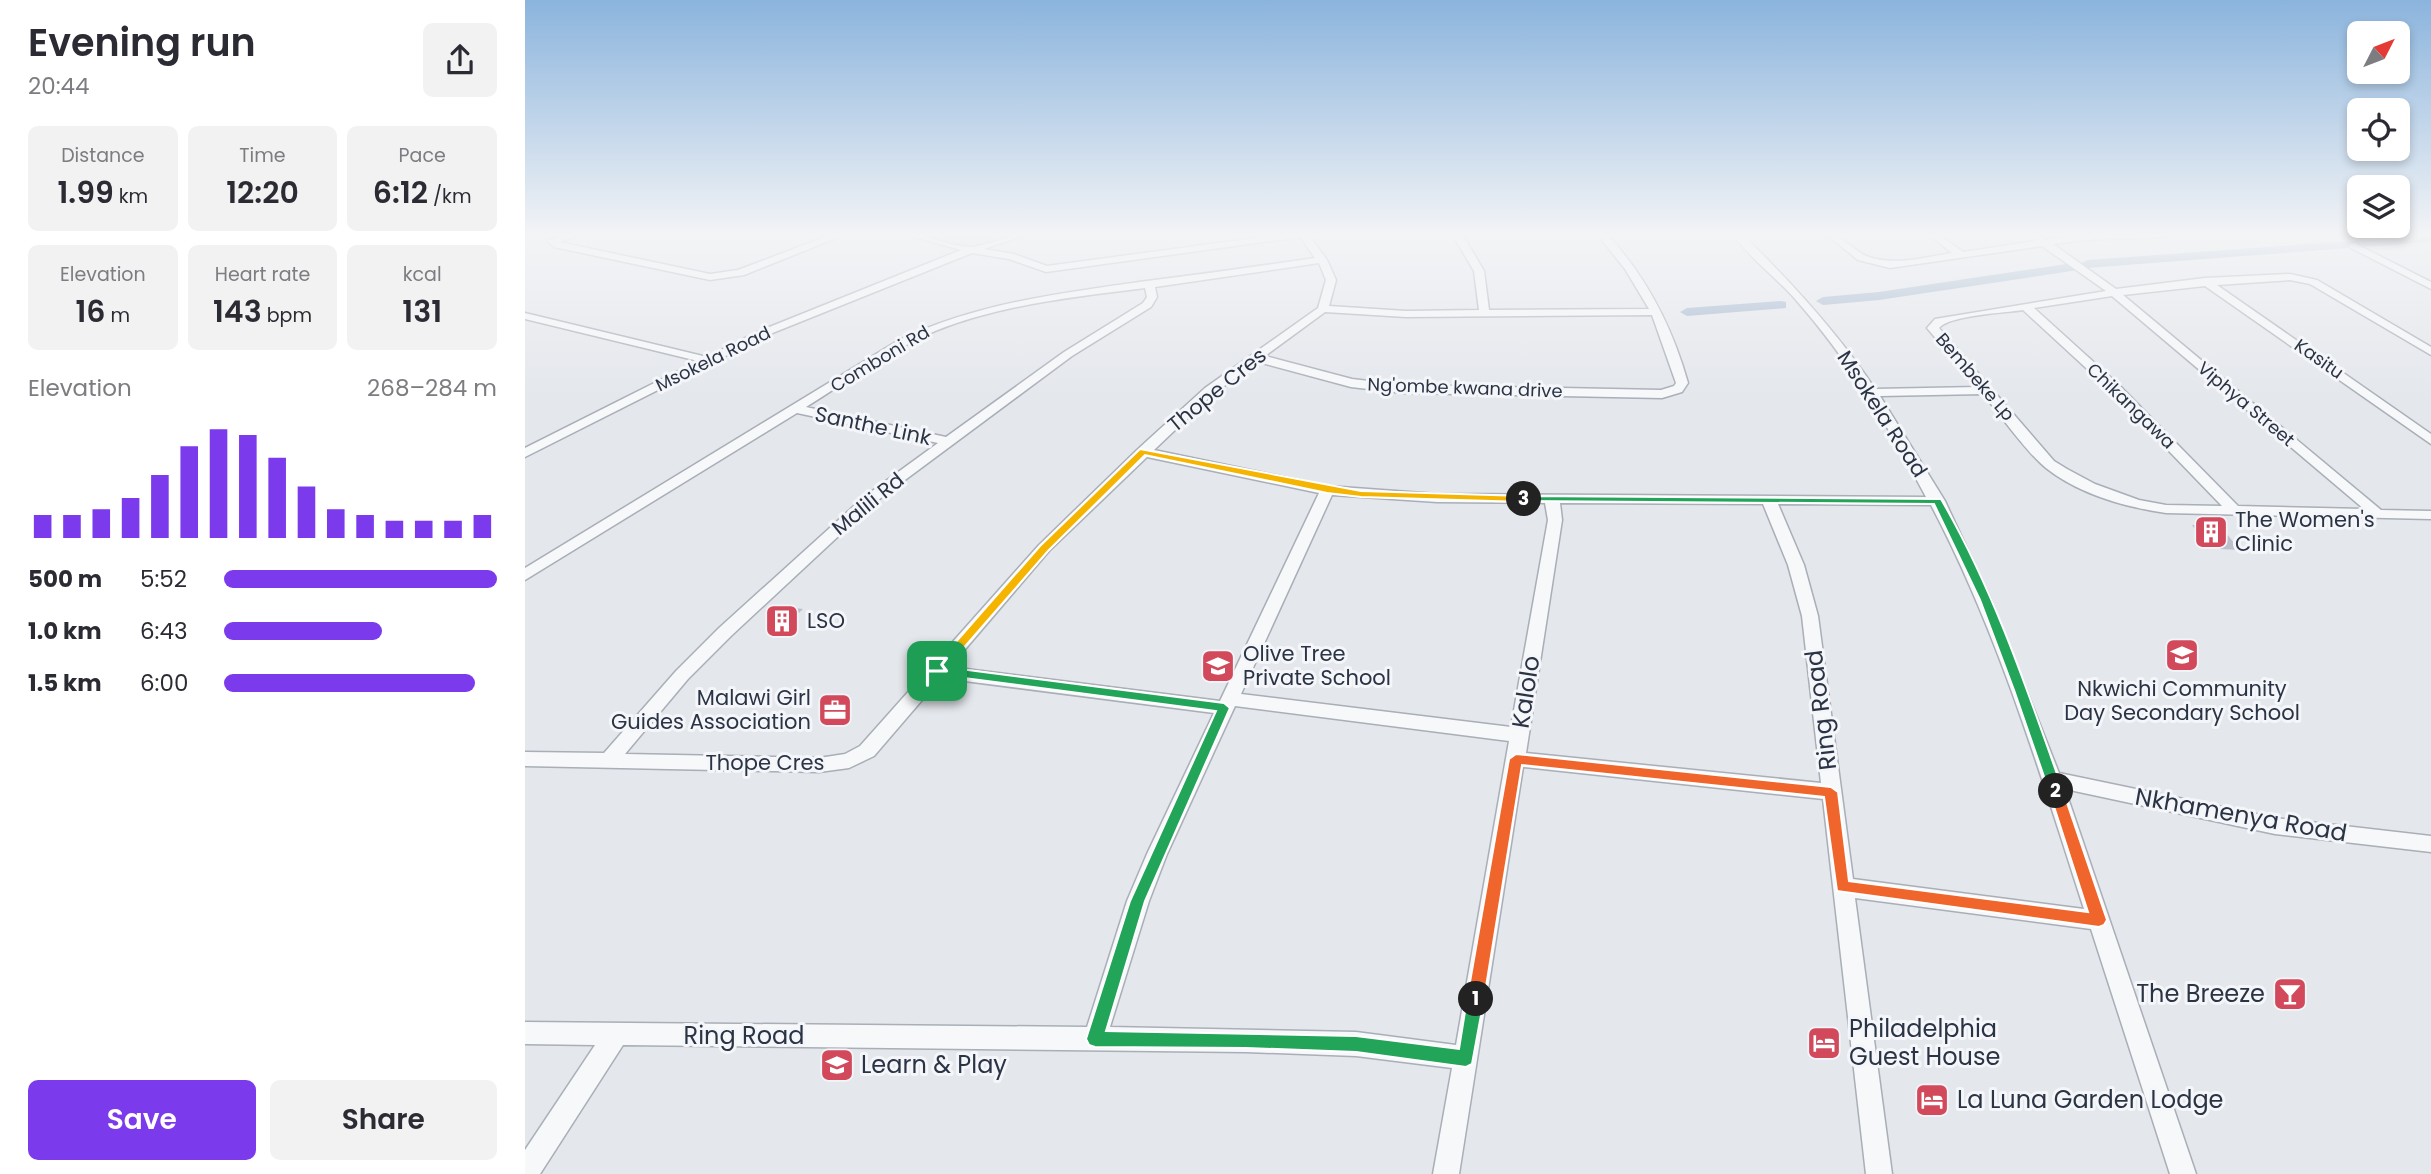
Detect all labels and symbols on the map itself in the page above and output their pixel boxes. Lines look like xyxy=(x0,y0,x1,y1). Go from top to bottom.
north arrow xyxy=(2347,21,2410,84)
street label: Comboni Rd xyxy=(826,319,934,398)
street label: Msokela Road xyxy=(651,320,774,397)
street label: Bembeke Lp xyxy=(1930,327,2021,426)
street label: Kasitu xyxy=(2290,333,2349,385)
street label: Thope Cres xyxy=(1161,341,1272,438)
street label: Msokela Road xyxy=(1831,345,1934,483)
street label: Viphya Street xyxy=(2192,355,2300,452)
street label: Chikangawa xyxy=(2082,357,2181,454)
street label: Ng'ombe kwana drive xyxy=(1367,372,1563,403)
street label: Santhe Link xyxy=(812,399,934,452)
street label: Malili Rd xyxy=(825,465,910,542)
pin: 3 xyxy=(1507,482,1541,516)
place label: The Women's Clinic xyxy=(2235,505,2375,558)
building icon: The Women's Clinic xyxy=(2192,513,2230,551)
building icon: LSO xyxy=(763,602,801,640)
place label: LSO xyxy=(807,606,845,635)
school or university icon: Nkwichi Community Day Secondary School xyxy=(2163,636,2201,674)
place label: Olive Tree Private School xyxy=(1243,639,1391,692)
pin xyxy=(907,641,967,701)
school or university icon: Olive Tree Private School xyxy=(1199,647,1237,685)
street label: Ring Road xyxy=(1797,648,1844,772)
street label: Kalolo xyxy=(1503,653,1548,731)
place label: Nkwichi Community Day Secondary School xyxy=(2064,674,2300,727)
place label: Malawi Girl Guides Association xyxy=(611,683,811,736)
office icon: Malawi Girl Guides Association xyxy=(816,691,854,729)
street label: Thope Cres xyxy=(705,748,825,777)
pin: 2 xyxy=(2039,774,2073,808)
street label: Nkhamenya Road xyxy=(2133,780,2349,849)
bar icon: The Breeze xyxy=(2271,975,2309,1013)
place label: The Breeze xyxy=(2136,977,2265,1010)
pin: 1 xyxy=(1459,982,1493,1016)
place label: Philadelphia Guest House xyxy=(1849,1012,2000,1073)
street label: Ring Road xyxy=(684,1019,804,1052)
hotel icon: Philadelphia Guest House xyxy=(1805,1024,1843,1062)
school or university icon: Learn & Play xyxy=(818,1046,856,1084)
place label: Learn & Play xyxy=(861,1048,1007,1081)
hotel icon: La Luna Garden Lodge xyxy=(1913,1081,1951,1119)
place label: La Luna Garden Lodge xyxy=(1957,1083,2224,1116)

